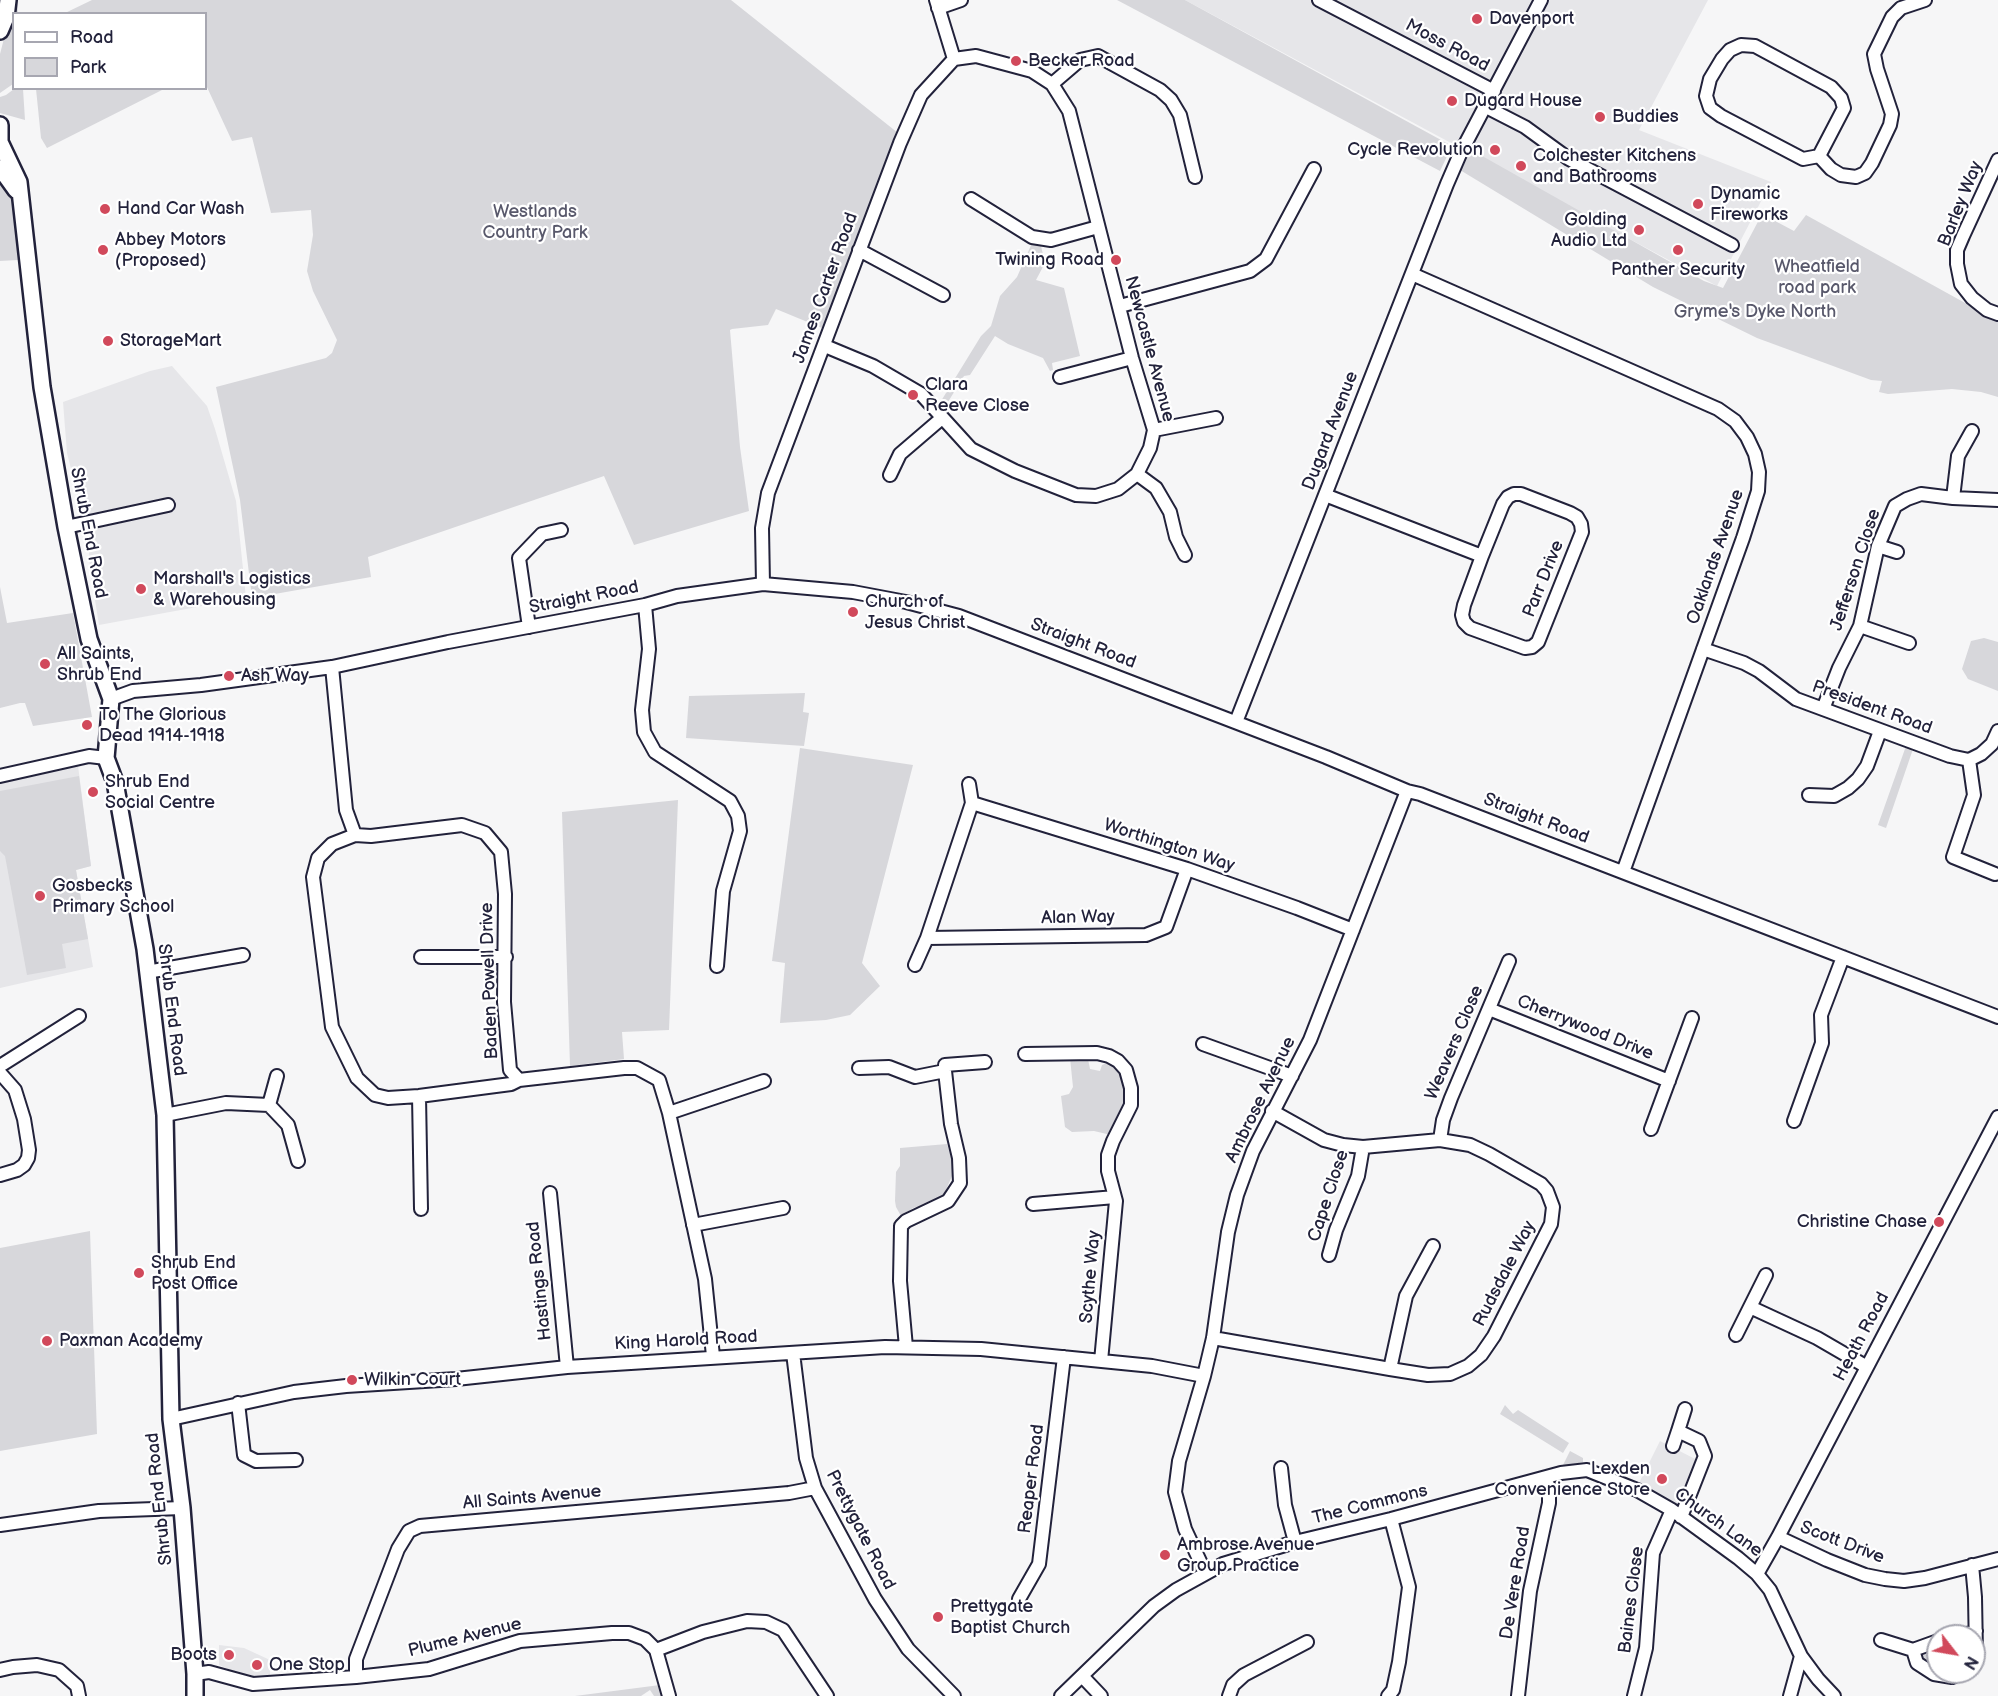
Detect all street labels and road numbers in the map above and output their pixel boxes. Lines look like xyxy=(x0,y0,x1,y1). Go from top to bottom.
street label: Moss Road xyxy=(1401,15,1493,77)
street label: Barley Way xyxy=(1934,158,1988,250)
street label: James Carter Road xyxy=(789,210,863,366)
street label: Newcastle Avenue xyxy=(1119,274,1179,424)
street label: Dugard Avenue xyxy=(1298,369,1364,493)
street label: Shrub End Road xyxy=(65,466,111,600)
street label: Oaklands Avenue xyxy=(1683,487,1749,627)
street label: Jefferson Close xyxy=(1826,506,1886,634)
street label: Parr Drive xyxy=(1519,537,1569,621)
street label: Straight Road xyxy=(527,577,641,619)
street label: Straight Road xyxy=(1027,614,1139,674)
street label: President Road xyxy=(1809,676,1935,740)
street label: Straight Road xyxy=(1480,789,1592,849)
street label: Worthington Way xyxy=(1101,815,1237,877)
street label: Baden Powell Drive xyxy=(476,902,504,1060)
street label: Alan Way xyxy=(1041,907,1115,929)
street label: Shrub End Road xyxy=(152,943,190,1077)
street label: Weavers Close xyxy=(1421,983,1489,1103)
street label: Cherrywood Drive xyxy=(1514,991,1656,1065)
street label: Ambrose Avenue xyxy=(1221,1034,1301,1166)
street label: Cape Close xyxy=(1304,1147,1354,1245)
street label: Rudsdale Way xyxy=(1469,1218,1541,1330)
street label: Hastings Road xyxy=(523,1220,557,1342)
street label: Scythe Way xyxy=(1076,1230,1106,1324)
street label: Heath Road xyxy=(1829,1289,1895,1385)
street label: King Harold Road xyxy=(614,1326,758,1356)
street label: Reaper Road xyxy=(1015,1423,1049,1535)
street label: Shrub End Road xyxy=(142,1432,178,1566)
street label: Prettygate Road xyxy=(821,1467,899,1593)
street label: The Commons xyxy=(1310,1480,1430,1530)
street label: All Saints Avenue xyxy=(462,1481,602,1515)
street label: Church Lane xyxy=(1670,1484,1766,1562)
street label: Scott Drive xyxy=(1797,1517,1887,1569)
street label: De Vere Road xyxy=(1496,1525,1536,1641)
street label: Baines Close xyxy=(1615,1545,1649,1655)
street label: Plume Avenue xyxy=(406,1613,524,1663)

